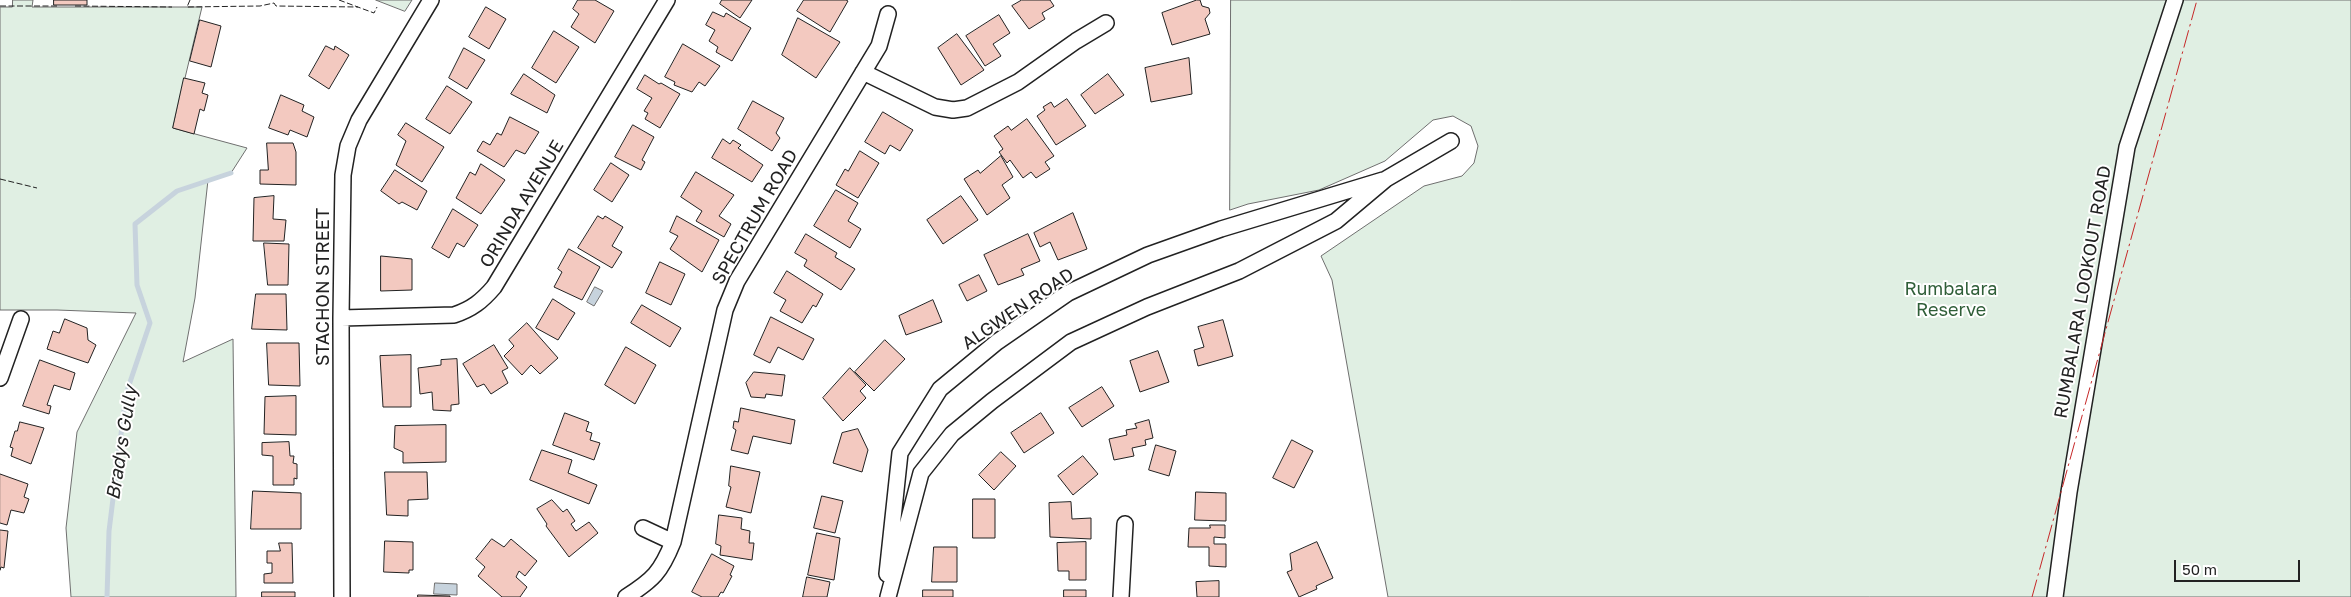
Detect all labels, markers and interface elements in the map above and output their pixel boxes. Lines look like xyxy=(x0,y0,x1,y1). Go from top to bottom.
street label: ORINDA AVENUE xyxy=(475,136,569,272)
street label: SPECTRUM ROAD xyxy=(708,146,802,288)
street label: RUMBALARA LOOKOUT ROAD xyxy=(2050,164,2116,420)
street label: STACHON STREET xyxy=(312,208,334,366)
street label: ALGWEN ROAD xyxy=(958,264,1078,354)
park label: Rumbalara Reserve xyxy=(1905,278,1997,320)
water label: Bradys Gully xyxy=(102,384,142,502)
scale bar xyxy=(2176,550,2302,582)
text: 50 m xyxy=(2182,560,2217,578)

